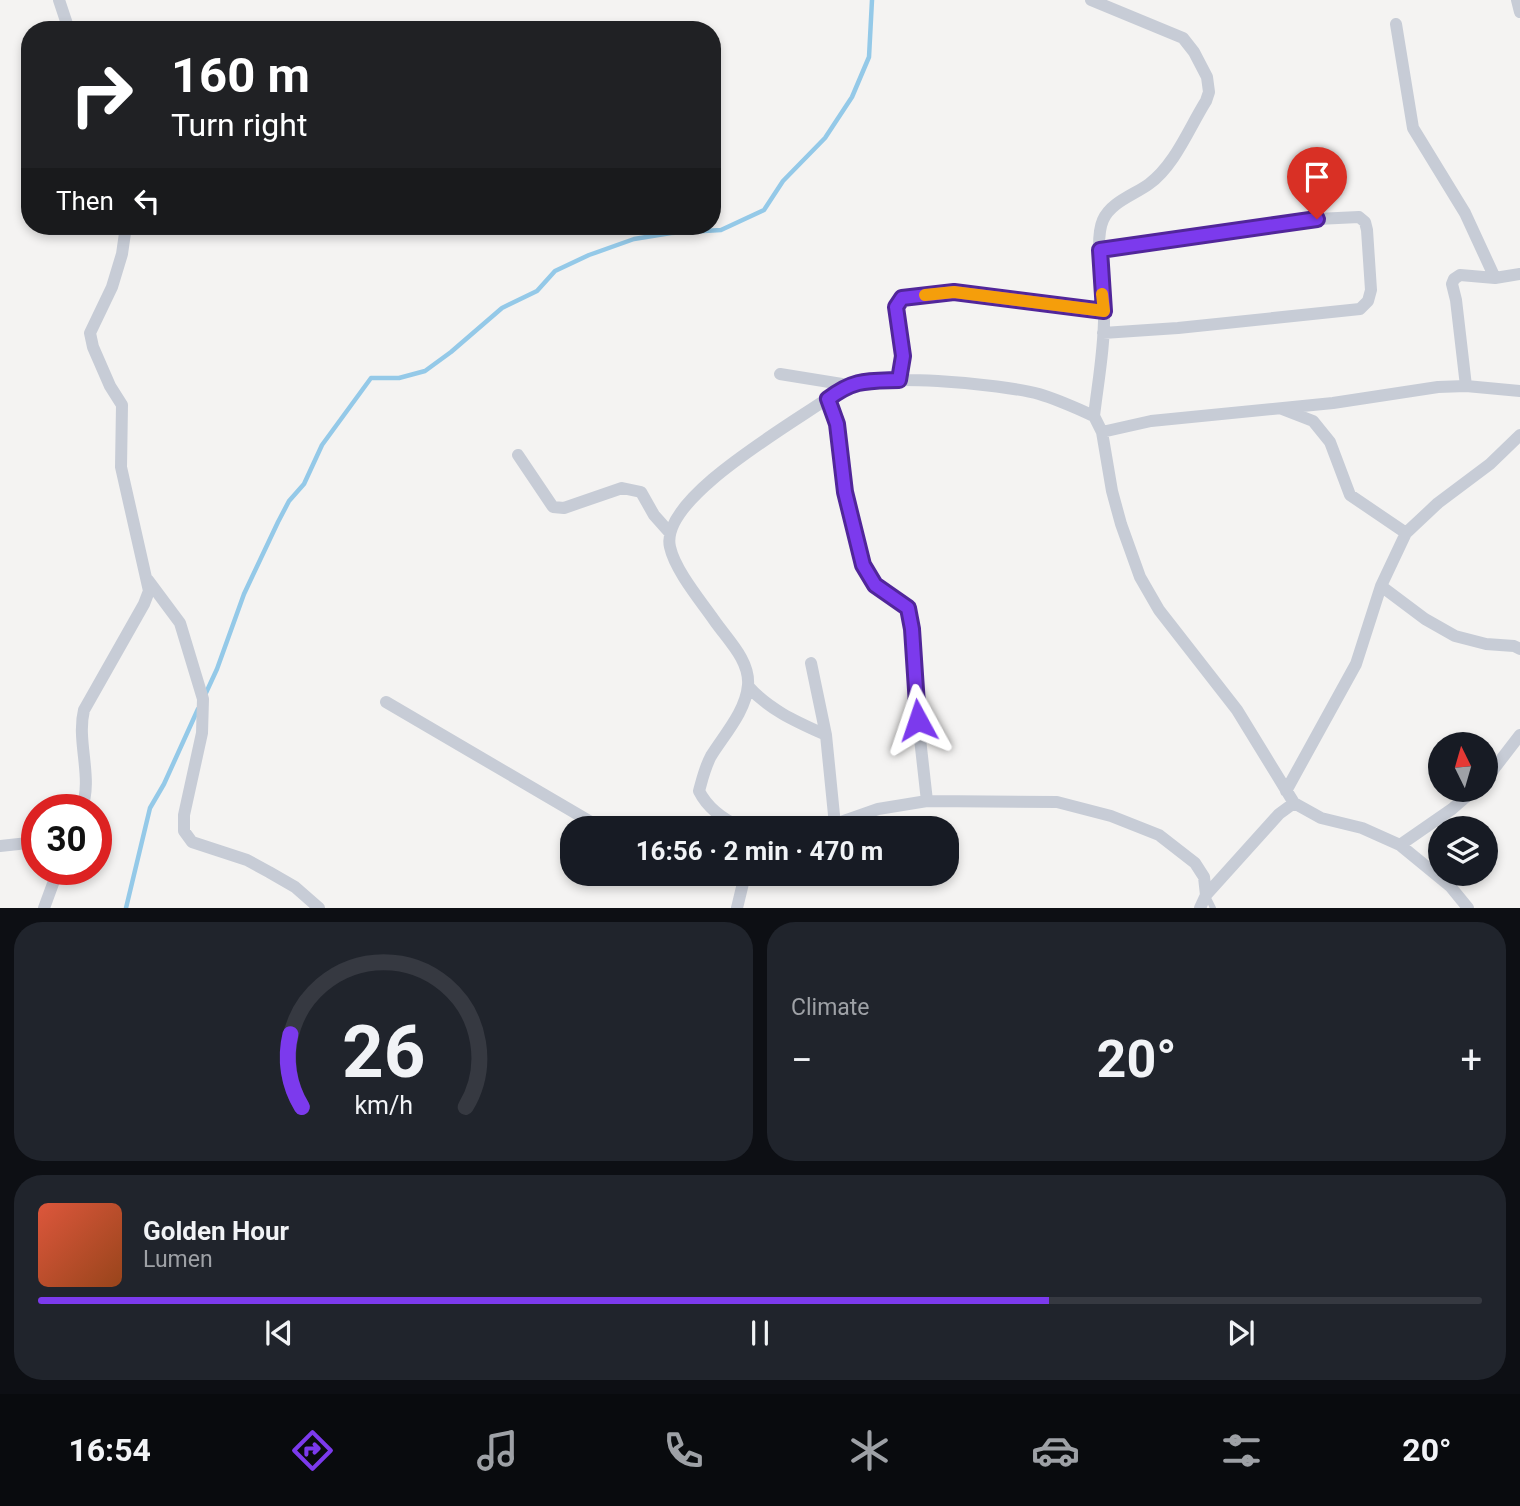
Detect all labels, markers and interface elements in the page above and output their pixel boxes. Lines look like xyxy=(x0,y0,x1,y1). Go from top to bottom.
text: 160 m xyxy=(171,47,310,104)
icon: right xyxy=(56,49,147,140)
text: Turn right xyxy=(171,106,307,144)
pin xyxy=(1287,147,1347,219)
icon: arrive xyxy=(1298,158,1336,196)
icon: left xyxy=(128,182,166,220)
text: Then xyxy=(56,186,114,216)
position arrow xyxy=(881,683,955,757)
north arrow xyxy=(1428,732,1498,802)
map controls xyxy=(1428,732,1498,886)
speed limit sign: 30 xyxy=(21,794,112,885)
button: layers xyxy=(1428,816,1498,886)
text: 16:56 · 2 min · 470 m xyxy=(636,836,883,866)
text: Climate xyxy=(791,994,870,1021)
text: 26 xyxy=(342,1010,425,1096)
text: 20° xyxy=(1097,1029,1177,1090)
text: − xyxy=(791,1038,813,1082)
text: + xyxy=(1460,1038,1482,1082)
text: km/h xyxy=(354,1091,413,1120)
text: Golden Hour xyxy=(143,1216,289,1246)
text: Lumen xyxy=(143,1246,213,1273)
icon: previous xyxy=(260,1314,298,1352)
icon: pause xyxy=(741,1314,779,1352)
icon: next xyxy=(1222,1314,1260,1352)
icon: directions xyxy=(288,1426,337,1475)
icon: music xyxy=(473,1426,522,1475)
icon: phone xyxy=(659,1426,708,1475)
icon: climate xyxy=(845,1426,894,1475)
icon: car xyxy=(1031,1426,1080,1475)
icon: filters xyxy=(1217,1426,1266,1475)
text: 16:54 xyxy=(68,1431,151,1469)
text: 20° xyxy=(1402,1431,1452,1469)

